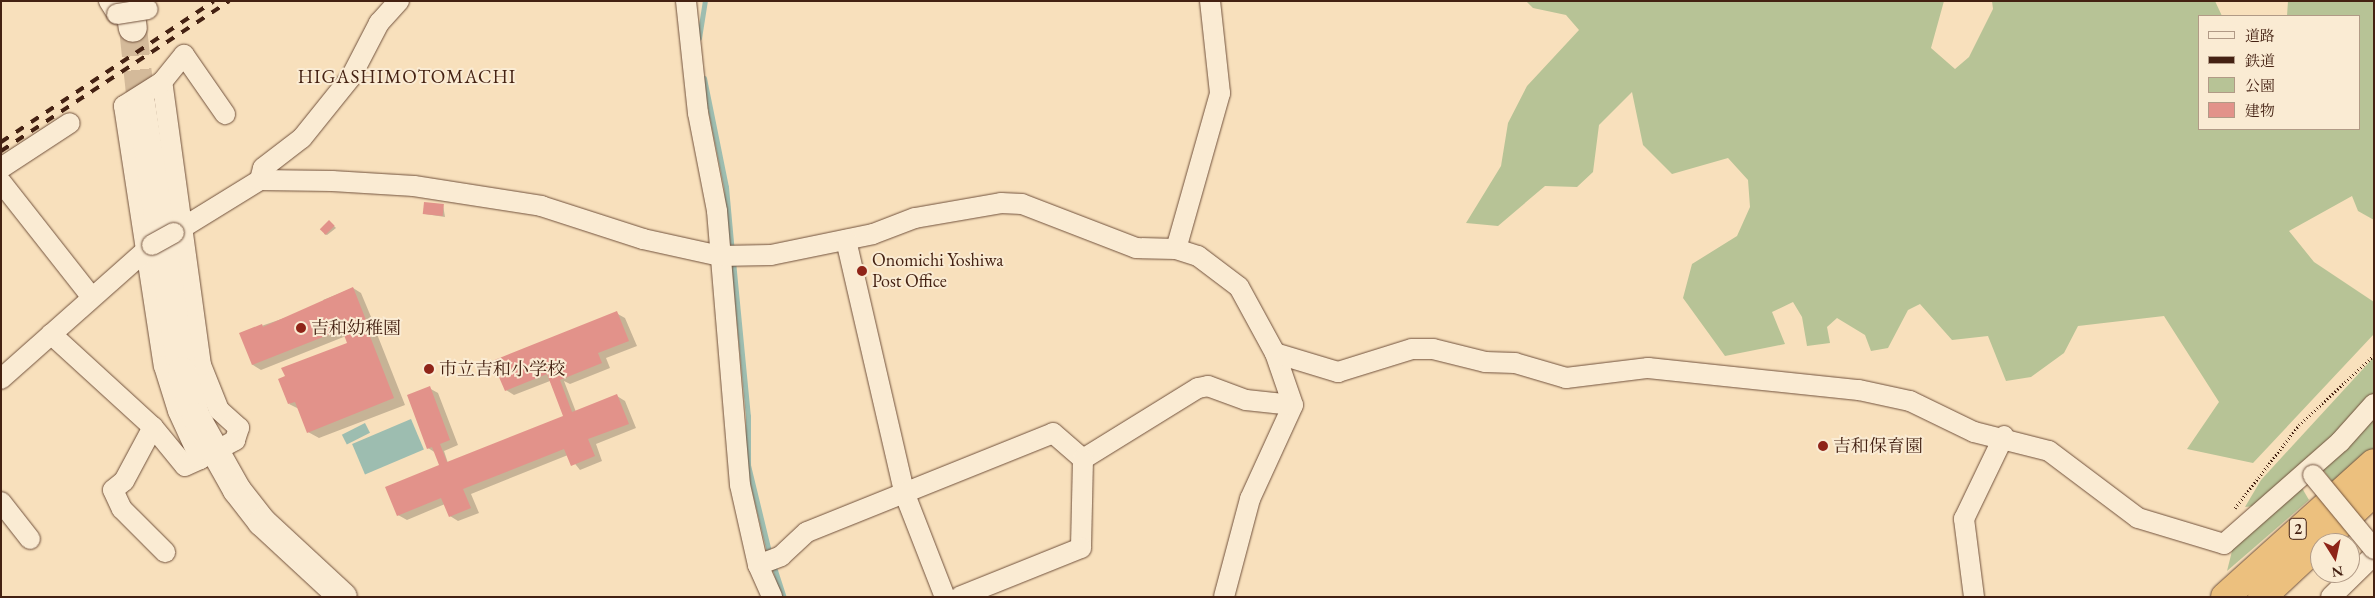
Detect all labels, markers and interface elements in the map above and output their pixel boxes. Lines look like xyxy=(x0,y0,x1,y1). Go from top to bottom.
legend xyxy=(2198,15,2360,130)
text: 道路 xyxy=(2245,26,2275,45)
text: 鉄道 xyxy=(2245,51,2275,70)
district label: HIGASHIMOTOMACHI xyxy=(296,66,518,88)
text: 公園 xyxy=(2245,76,2275,95)
text: 建物 xyxy=(2245,101,2275,120)
place label: Onomichi Yoshiwa Post Office xyxy=(872,250,1003,292)
marker: Onomichi Yoshiwa Post Office xyxy=(856,265,868,277)
place label: 吉和幼稚園 xyxy=(311,317,401,339)
marker: 吉和幼稚園 xyxy=(295,322,307,334)
place label: 市立吉和小学校 xyxy=(439,358,565,380)
marker: 市立吉和小学校 xyxy=(423,363,435,375)
place label: 吉和保育園 xyxy=(1833,435,1923,457)
marker: 吉和保育園 xyxy=(1817,440,1829,452)
road number: 2 xyxy=(2288,516,2308,542)
north arrow xyxy=(2310,533,2360,583)
text: N xyxy=(2330,562,2345,582)

